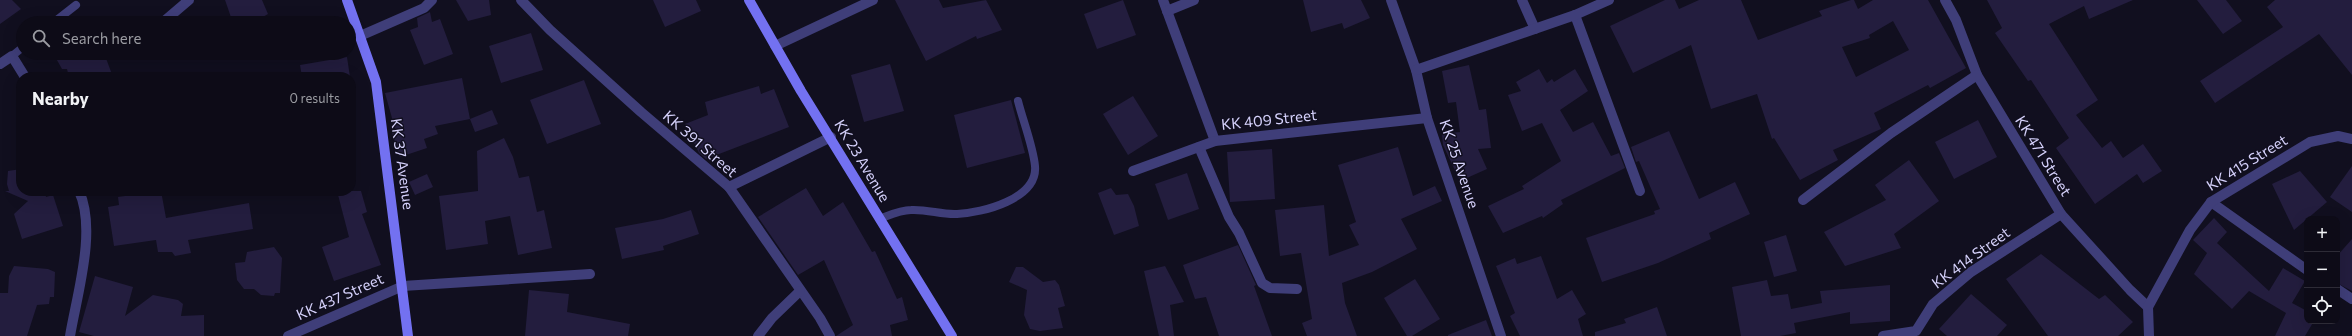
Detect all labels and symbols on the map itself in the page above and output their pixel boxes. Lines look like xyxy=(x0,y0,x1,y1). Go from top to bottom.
street label: KK 409 Street xyxy=(1220,105,1318,133)
street label: KK 391 Street xyxy=(660,106,741,180)
street label: KK 471 Street xyxy=(2012,112,2076,199)
street label: KK 23 Avenue xyxy=(831,116,894,205)
street label: KK 37 Avenue xyxy=(388,117,418,211)
street label: KK 25 Avenue xyxy=(1436,117,1484,211)
street label: KK 415 Street xyxy=(2203,130,2290,194)
street label: KK 414 Street xyxy=(1928,223,2013,292)
street label: KK 437 Street xyxy=(293,269,386,323)

